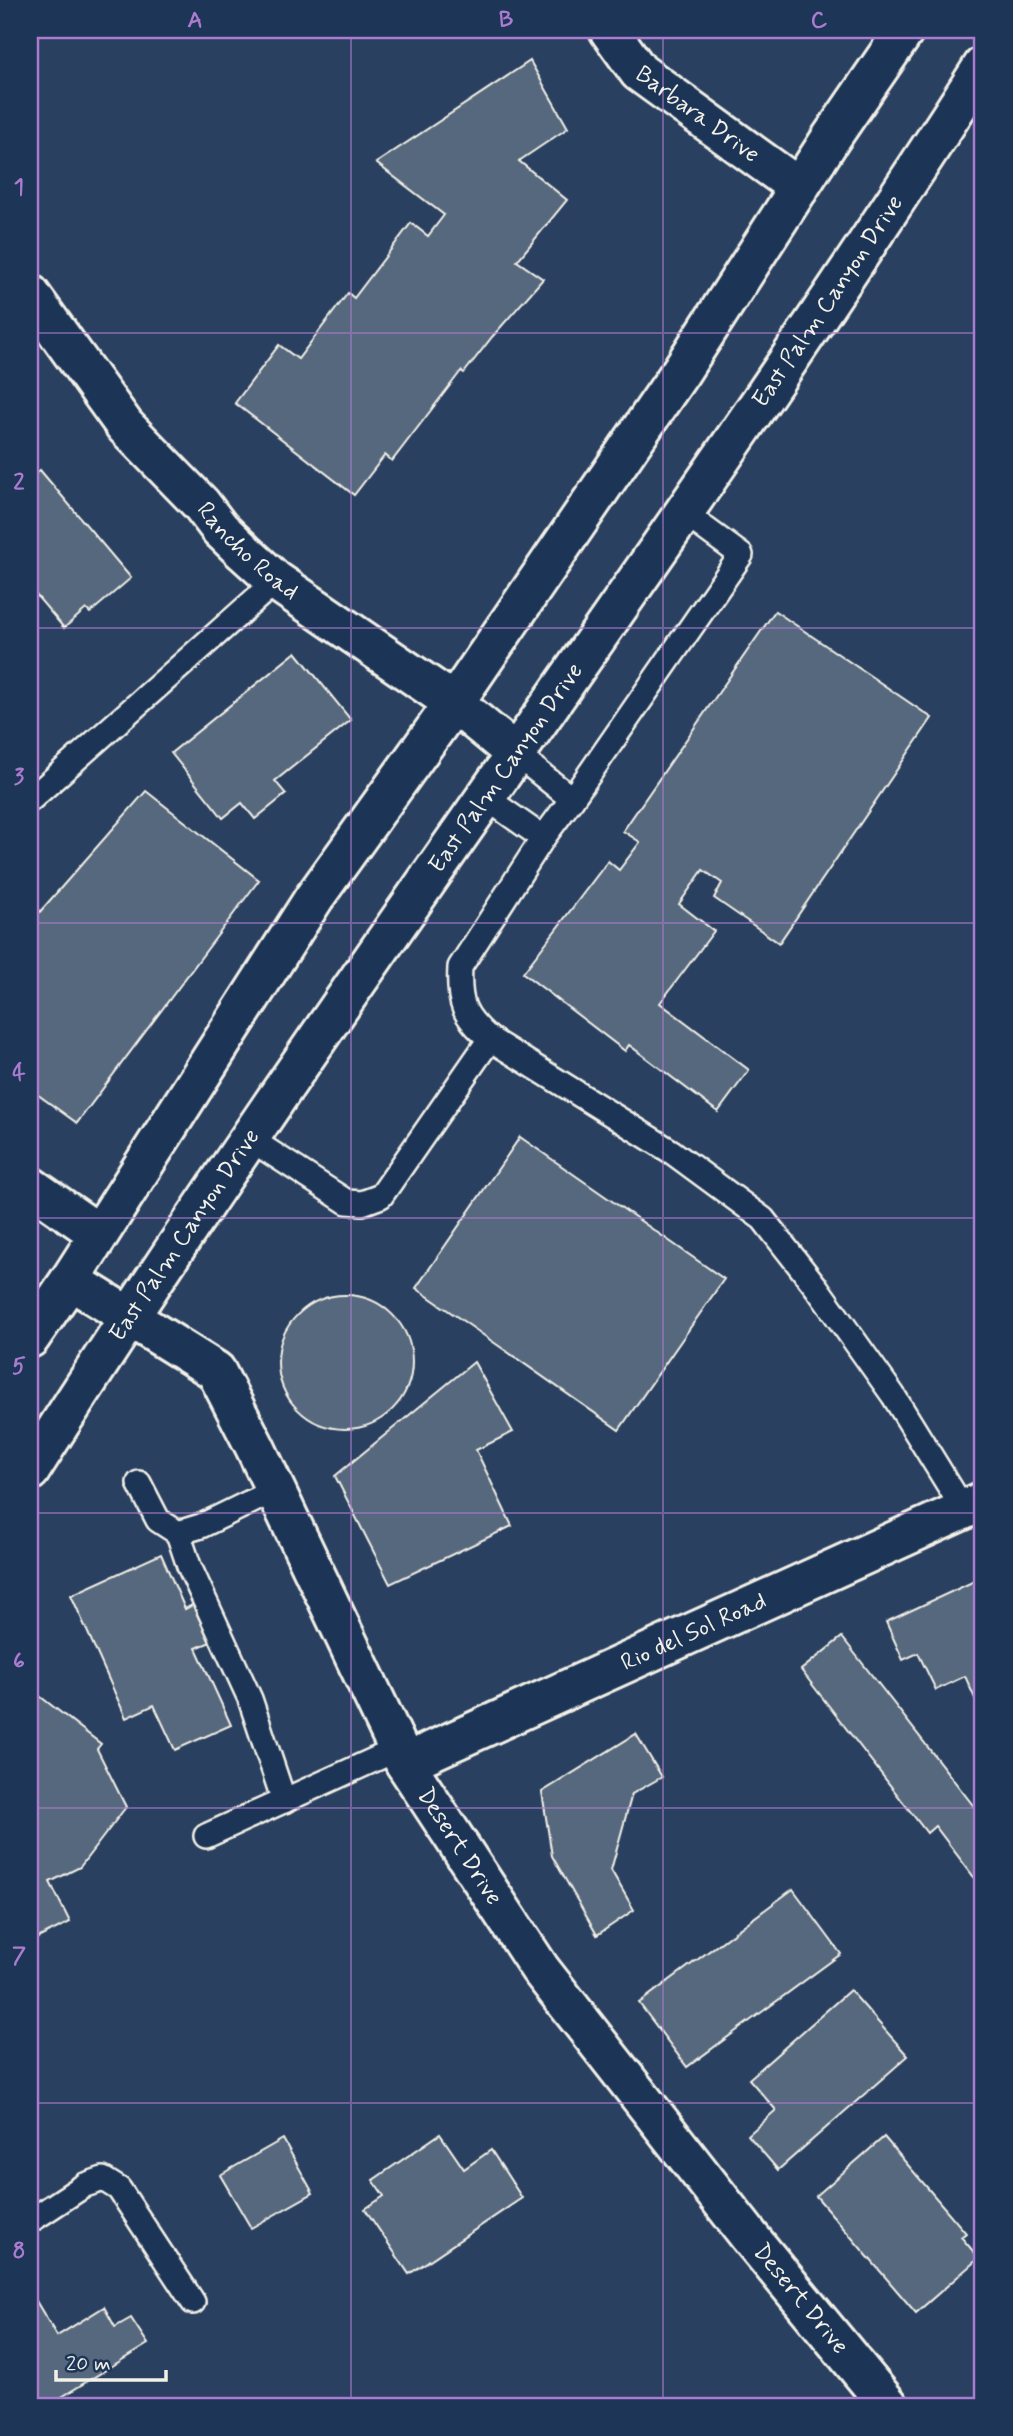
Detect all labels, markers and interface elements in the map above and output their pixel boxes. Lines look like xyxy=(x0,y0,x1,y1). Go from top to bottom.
text: A xyxy=(187,6,203,36)
text: B xyxy=(499,6,514,36)
text: C xyxy=(811,6,828,36)
street label: Barbara Drive xyxy=(629,59,766,170)
text: 1 xyxy=(14,173,24,203)
street label: East Palm Canyon Drive xyxy=(745,189,910,414)
text: 2 xyxy=(13,468,25,498)
street label: Rancho Road xyxy=(189,496,304,607)
street label: East Palm Canyon Drive xyxy=(422,657,590,879)
text: 3 xyxy=(14,763,25,793)
text: 4 xyxy=(12,1058,26,1088)
street label: East Palm Canyon Drive xyxy=(102,1123,267,1347)
text: 5 xyxy=(12,1352,26,1382)
street label: Rio del Sol Road xyxy=(616,1586,771,1679)
text: 6 xyxy=(13,1647,25,1677)
street label: Desert Drive xyxy=(410,1782,510,1911)
text: 7 xyxy=(12,1942,26,1972)
text: 8 xyxy=(13,2237,25,2267)
street label: Desert Drive xyxy=(746,2237,856,2361)
scale bar xyxy=(56,2338,166,2382)
text: 20 m xyxy=(66,2350,111,2378)

